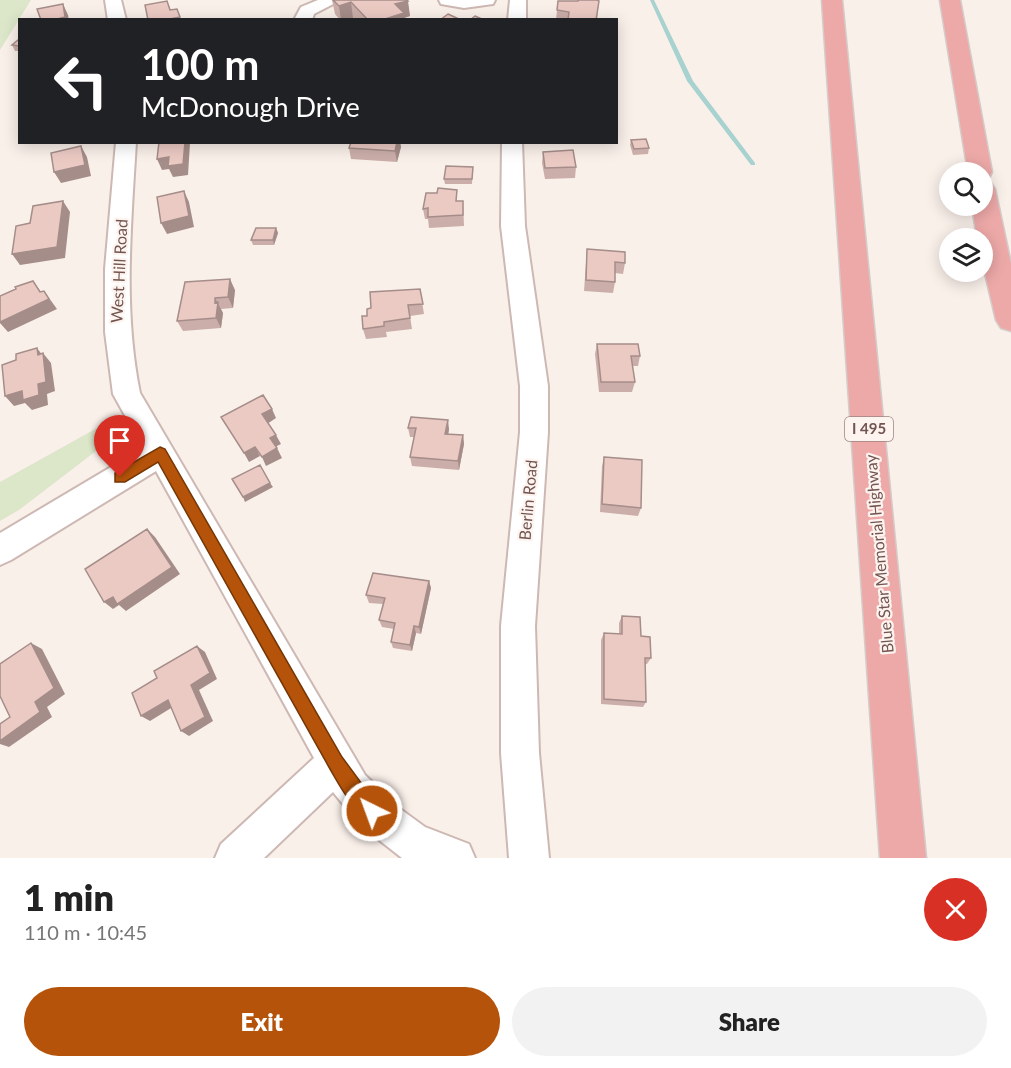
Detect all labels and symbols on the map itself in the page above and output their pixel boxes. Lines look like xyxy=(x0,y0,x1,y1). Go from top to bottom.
street label: West Hill Road xyxy=(106,219,131,323)
pin xyxy=(94,415,145,477)
road number: I 495 xyxy=(845,417,893,441)
street label: Blue Star Memorial Highway xyxy=(860,453,897,654)
street label: Berlin Road xyxy=(515,459,540,541)
position arrow xyxy=(340,779,404,843)

